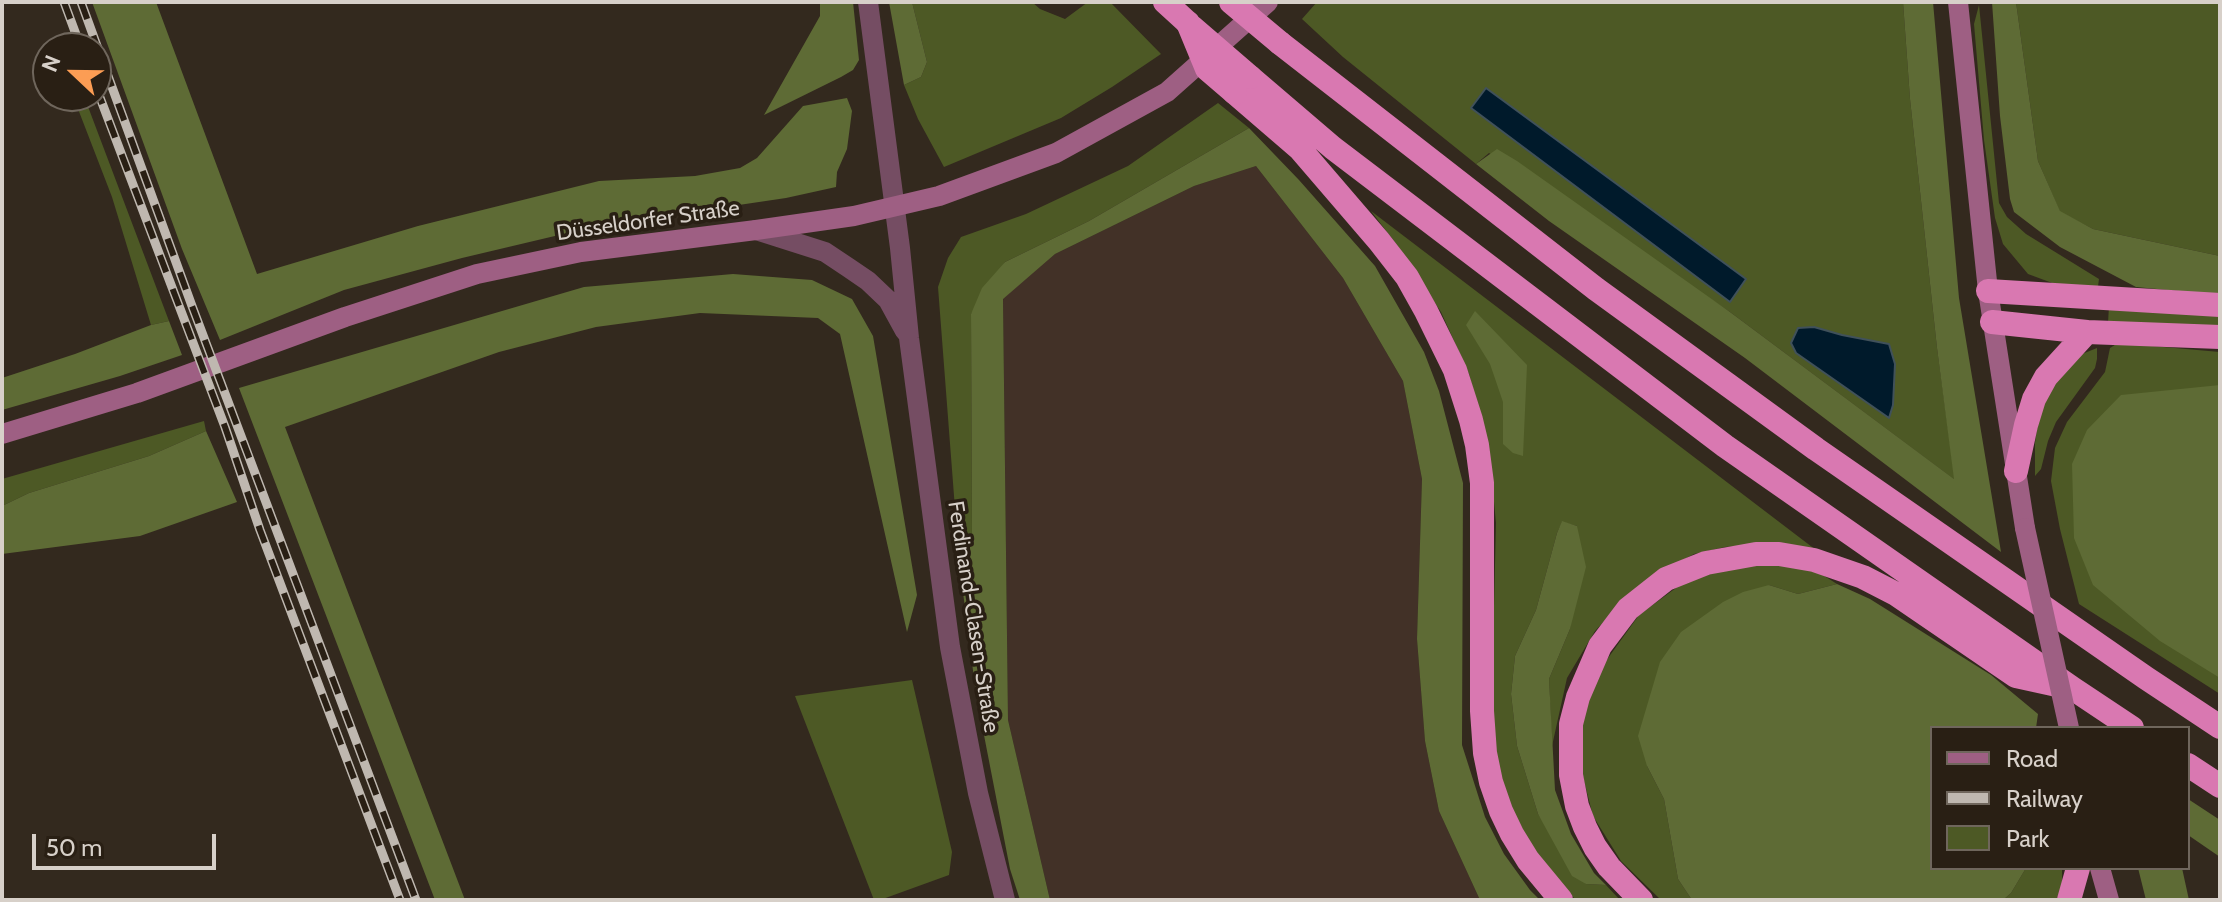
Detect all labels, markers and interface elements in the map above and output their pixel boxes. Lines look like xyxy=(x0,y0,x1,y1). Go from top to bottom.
north arrow xyxy=(32,32,112,112)
text: N xyxy=(36,51,67,76)
street label: Düsseldorfer Straße xyxy=(555,195,741,247)
street label: Ferdinand-Clasen-Straße xyxy=(942,499,1004,735)
legend xyxy=(1930,726,2190,870)
text: Road xyxy=(2006,744,2058,773)
text: Railway xyxy=(2006,784,2083,813)
scale bar xyxy=(36,818,220,868)
text: Park xyxy=(2006,824,2049,853)
text: 50 m xyxy=(46,833,102,862)

